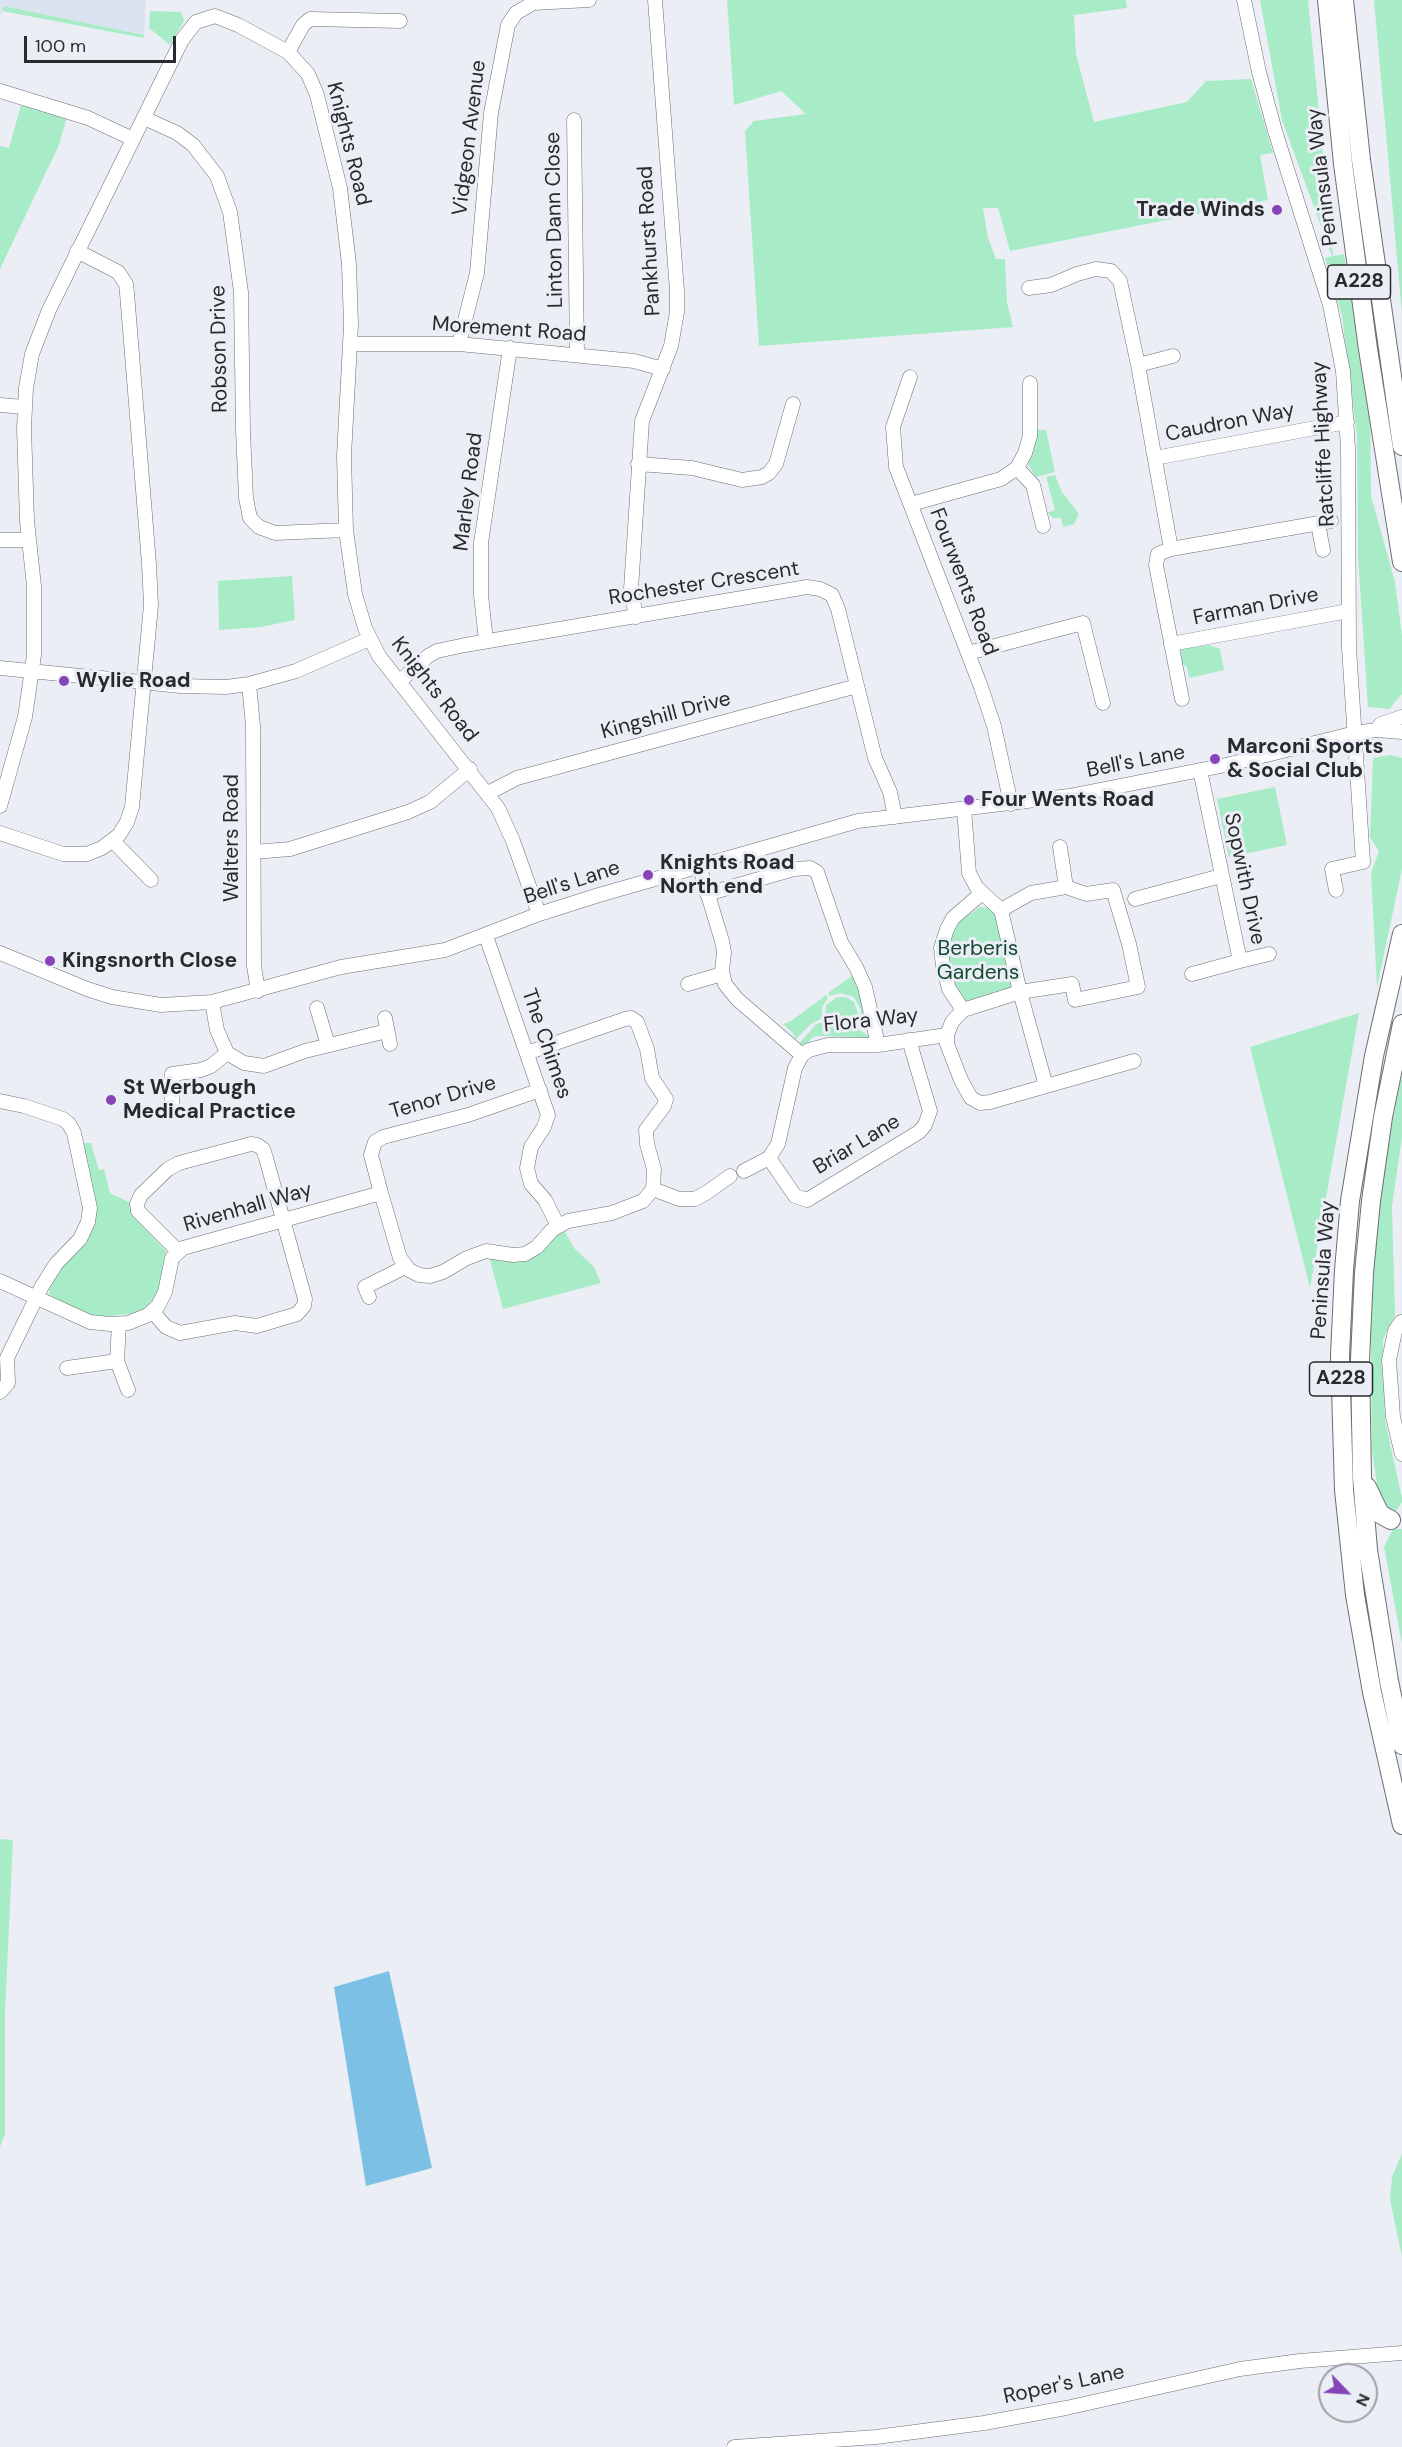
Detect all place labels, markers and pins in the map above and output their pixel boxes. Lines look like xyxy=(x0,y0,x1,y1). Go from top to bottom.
place label: Trade Winds xyxy=(1136,197,1265,223)
marker: Trade Winds xyxy=(1270,203,1284,217)
place label: Wylie Road xyxy=(76,668,190,694)
marker: Wylie Road xyxy=(57,674,71,688)
place label: Marconi Sports & Social Club xyxy=(1227,734,1384,784)
marker: Marconi Sports & Social Club xyxy=(1208,752,1222,766)
place label: Four Wents Road xyxy=(981,787,1154,813)
marker: Four Wents Road xyxy=(962,793,976,807)
place label: Knights Road North end xyxy=(660,850,795,900)
marker: Knights Road North end xyxy=(641,868,655,882)
place label: Kingsnorth Close xyxy=(62,948,237,974)
marker: Kingsnorth Close xyxy=(43,954,57,968)
place label: St Werbough Medical Practice xyxy=(123,1075,296,1125)
marker: St Werbough Medical Practice xyxy=(104,1093,118,1107)

